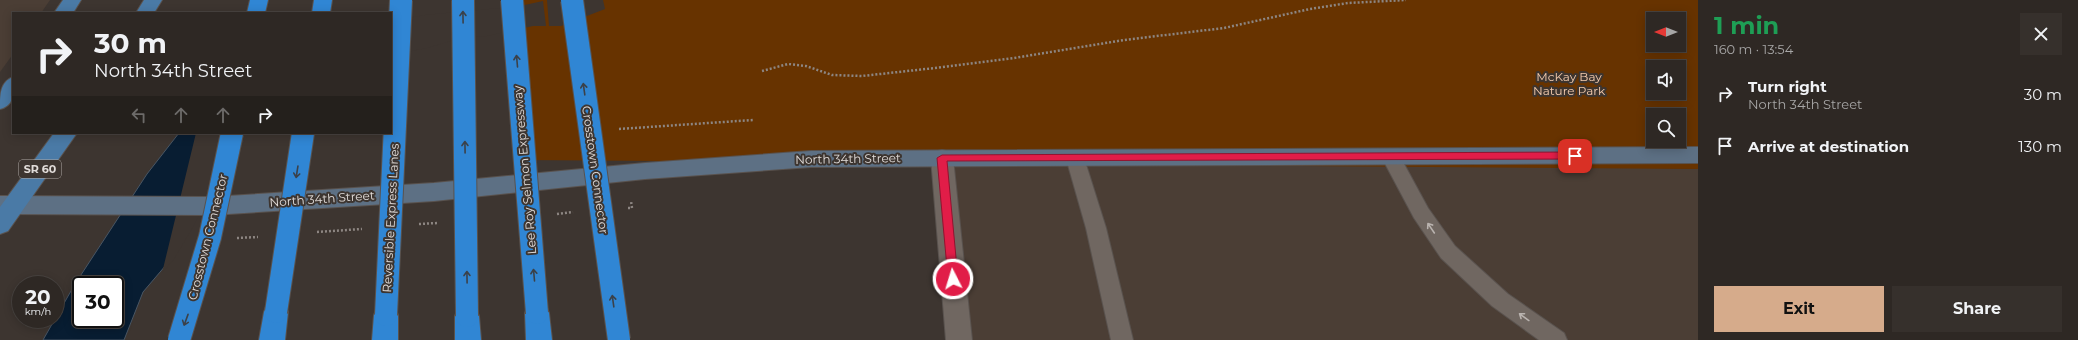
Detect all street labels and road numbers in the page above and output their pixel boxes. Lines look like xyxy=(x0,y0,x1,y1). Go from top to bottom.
street label: Lee Roy Selmon Expressway xyxy=(510,85,539,255)
street label: Crosstown Connector xyxy=(579,105,612,235)
street label: Reversible Express Lanes xyxy=(379,143,402,293)
street label: North 34th Street xyxy=(795,150,901,167)
road number: SR 60 xyxy=(19,160,61,178)
street label: Crosstown Connector xyxy=(185,172,230,301)
street label: North 34th Street xyxy=(269,187,375,210)

